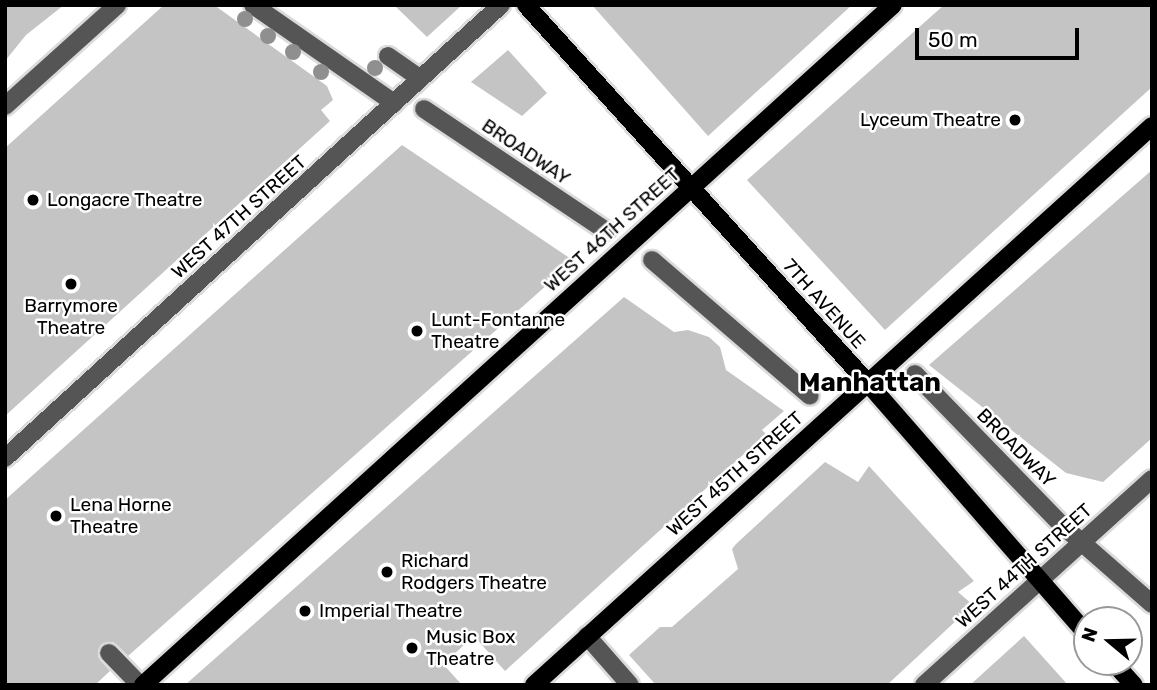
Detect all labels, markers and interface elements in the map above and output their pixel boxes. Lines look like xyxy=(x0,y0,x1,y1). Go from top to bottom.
scale bar xyxy=(919,14,1084,58)
text: 50 m xyxy=(928,27,978,52)
place label: Lyceum Theatre xyxy=(860,109,1001,131)
marker: Lyceum Theatre xyxy=(1007,112,1023,128)
street label: BROADWAY xyxy=(477,114,575,190)
street label: WEST 47TH STREET xyxy=(167,150,311,284)
street label: WEST 46TH STREET xyxy=(539,163,685,297)
place label: Longacre Theatre xyxy=(47,189,203,211)
marker: Longacre Theatre xyxy=(25,192,41,208)
street label: 7TH AVENUE xyxy=(778,254,870,354)
marker: Barrymore Theatre xyxy=(63,276,79,292)
place label: Barrymore Theatre xyxy=(24,295,118,339)
place label: Lunt-Fontanne Theatre xyxy=(431,309,565,353)
marker: Lunt-Fontanne Theatre xyxy=(409,323,425,339)
district label: Manhattan xyxy=(799,367,941,399)
street label: BROADWAY xyxy=(972,404,1060,492)
street label: WEST 45TH STREET xyxy=(662,407,808,541)
place label: Lena Horne Theatre xyxy=(70,494,172,538)
street label: WEST 44TH STREET xyxy=(951,499,1097,633)
marker: Lena Horne Theatre xyxy=(48,508,64,524)
place label: Richard Rodgers Theatre xyxy=(401,550,547,594)
marker: Richard Rodgers Theatre xyxy=(379,564,395,580)
place label: Imperial Theatre xyxy=(319,600,463,622)
marker: Imperial Theatre xyxy=(297,603,313,619)
north arrow xyxy=(1073,606,1143,676)
text: N xyxy=(1076,624,1103,645)
place label: Music Box Theatre xyxy=(426,626,516,670)
marker: Music Box Theatre xyxy=(404,640,420,656)

